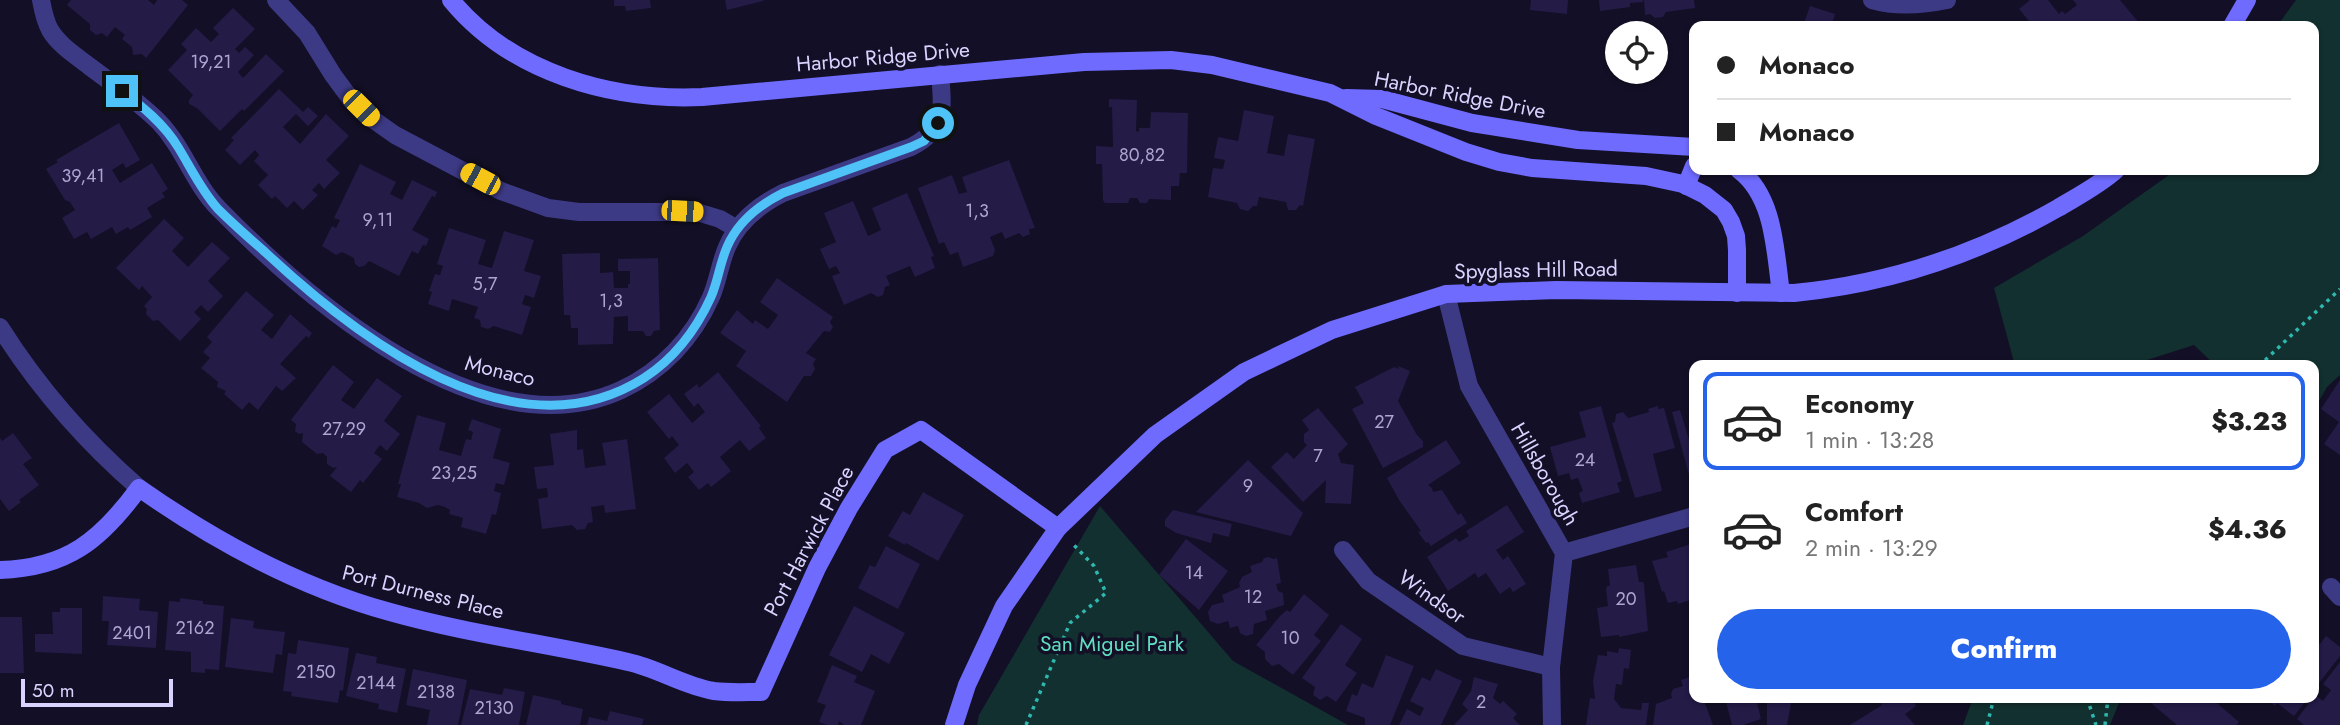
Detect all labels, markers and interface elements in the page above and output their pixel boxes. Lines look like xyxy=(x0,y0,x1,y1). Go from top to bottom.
map controls xyxy=(1605,21,1668,84)
button: locate xyxy=(1605,21,1668,84)
street label: Harbor Ridge Drive xyxy=(795,34,971,80)
text: Monaco xyxy=(1759,46,1855,84)
house number: 19,21 xyxy=(190,49,232,75)
street label: Harbor Ridge Drive xyxy=(1372,64,1549,126)
route end xyxy=(106,75,138,107)
car xyxy=(339,86,384,130)
route start xyxy=(922,107,954,139)
text: Monaco xyxy=(1759,113,1855,151)
house number: 80,82 xyxy=(1119,142,1165,168)
car xyxy=(457,160,504,198)
house number: 39,41 xyxy=(61,163,105,189)
house number: 1,3 xyxy=(965,198,989,224)
car xyxy=(661,199,704,223)
house number: 9,11 xyxy=(363,207,393,233)
street label: Spyglass Hill Road xyxy=(1454,254,1618,286)
house number: 5,7 xyxy=(472,271,498,297)
house number: 1,3 xyxy=(599,288,623,314)
street label: Monaco xyxy=(462,348,538,394)
text: Economy xyxy=(1805,385,1914,423)
icon: car xyxy=(1721,390,1784,453)
text: $3.23 xyxy=(2211,402,2287,440)
house number: 27 xyxy=(1374,409,1394,435)
house number: 27,29 xyxy=(322,416,366,442)
street label: Hillsborough xyxy=(1503,417,1587,531)
text: 1 min · 13:28 xyxy=(1805,423,1934,457)
house number: 7 xyxy=(1313,443,1323,469)
house number: 24 xyxy=(1575,447,1595,473)
house number: 23,25 xyxy=(431,460,477,486)
street label: Port Harwick Place xyxy=(757,460,861,622)
house number: 9 xyxy=(1243,473,1253,499)
text: Comfort xyxy=(1805,493,1903,531)
icon: car xyxy=(1721,498,1784,561)
text: $4.36 xyxy=(2208,510,2287,548)
text: 2 min · 13:29 xyxy=(1805,531,1938,565)
street label: Port Durness Place xyxy=(339,557,507,627)
house number: 14 xyxy=(1185,560,1203,586)
street label: Windsor xyxy=(1392,563,1473,632)
house number: 12 xyxy=(1244,584,1262,610)
house number: 20 xyxy=(1615,586,1637,612)
button: Confirm xyxy=(1717,609,2291,689)
house number: 2162 xyxy=(176,615,214,641)
house number: 2401 xyxy=(112,620,152,646)
house number: 10 xyxy=(1281,625,1300,651)
park label: San Miguel Park xyxy=(1040,629,1185,659)
house number: 2150 xyxy=(296,659,336,685)
house number: 2144 xyxy=(356,670,396,696)
scale bar xyxy=(21,676,173,708)
text: 50 m xyxy=(32,677,75,704)
house number: 2138 xyxy=(417,679,455,705)
house number: 2 xyxy=(1476,689,1486,715)
house number: 2130 xyxy=(475,695,514,721)

